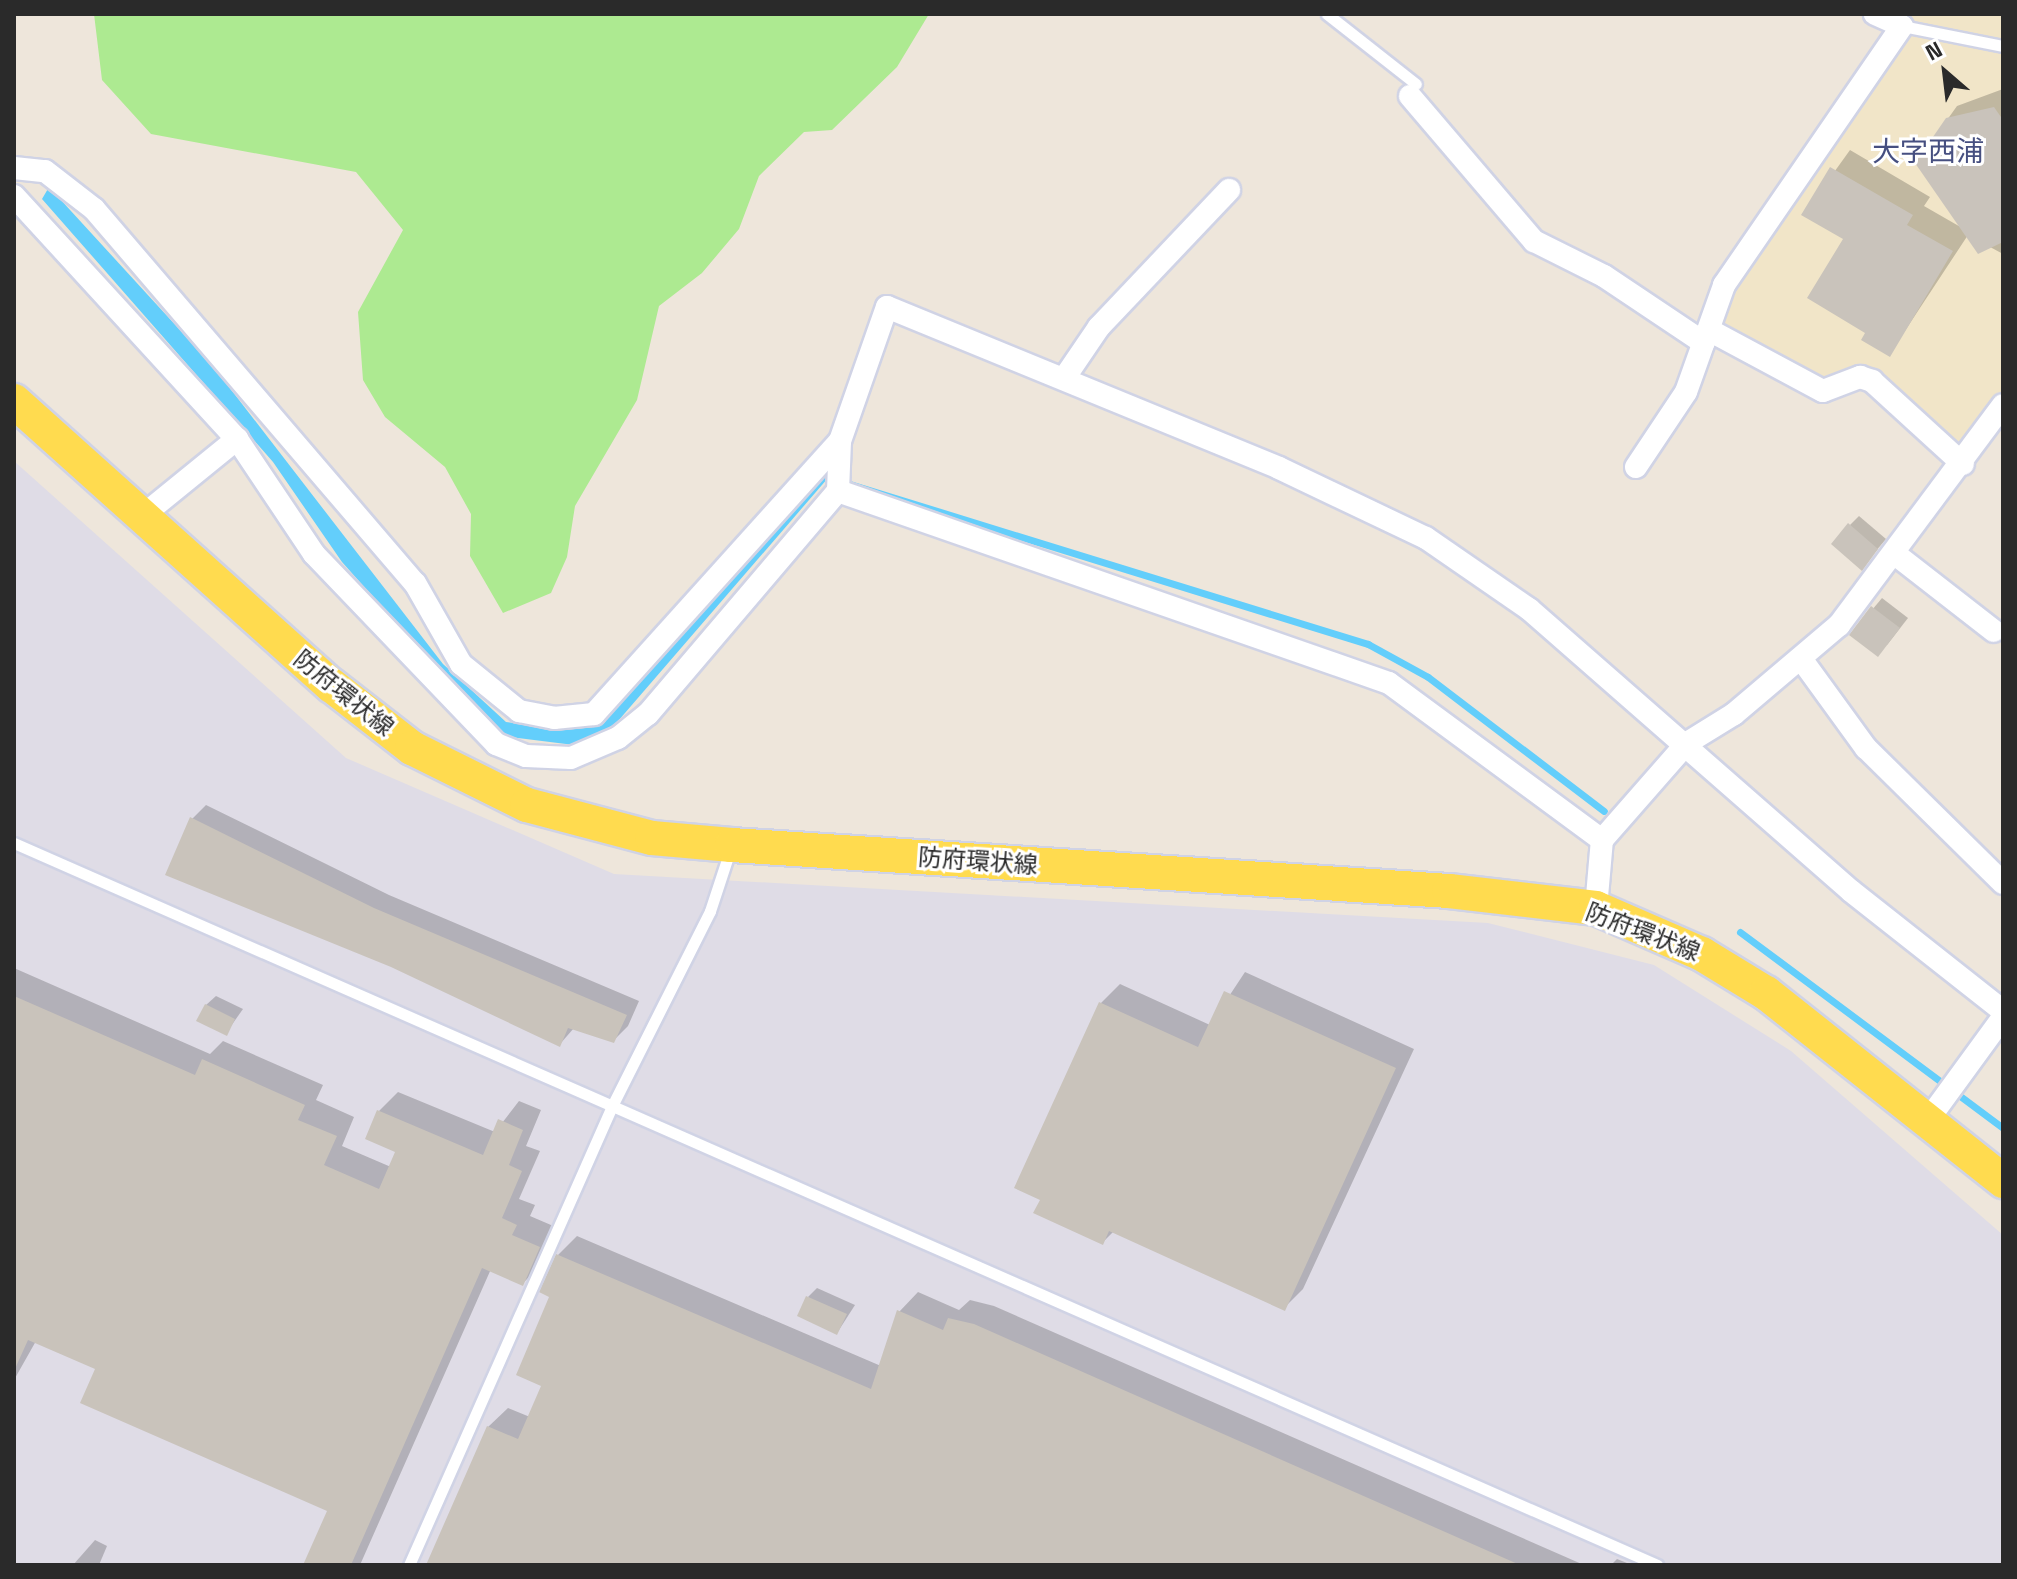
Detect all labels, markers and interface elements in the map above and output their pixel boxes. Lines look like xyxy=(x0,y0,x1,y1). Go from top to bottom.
north arrow xyxy=(1905,32,1985,112)
text: N xyxy=(1921,35,1947,67)
district label: 大字西浦 xyxy=(1872,134,1984,168)
street label: 防府環状線 xyxy=(288,644,400,742)
street label: 防府環状線 xyxy=(917,842,1039,880)
street label: 防府環状線 xyxy=(1582,897,1704,967)

